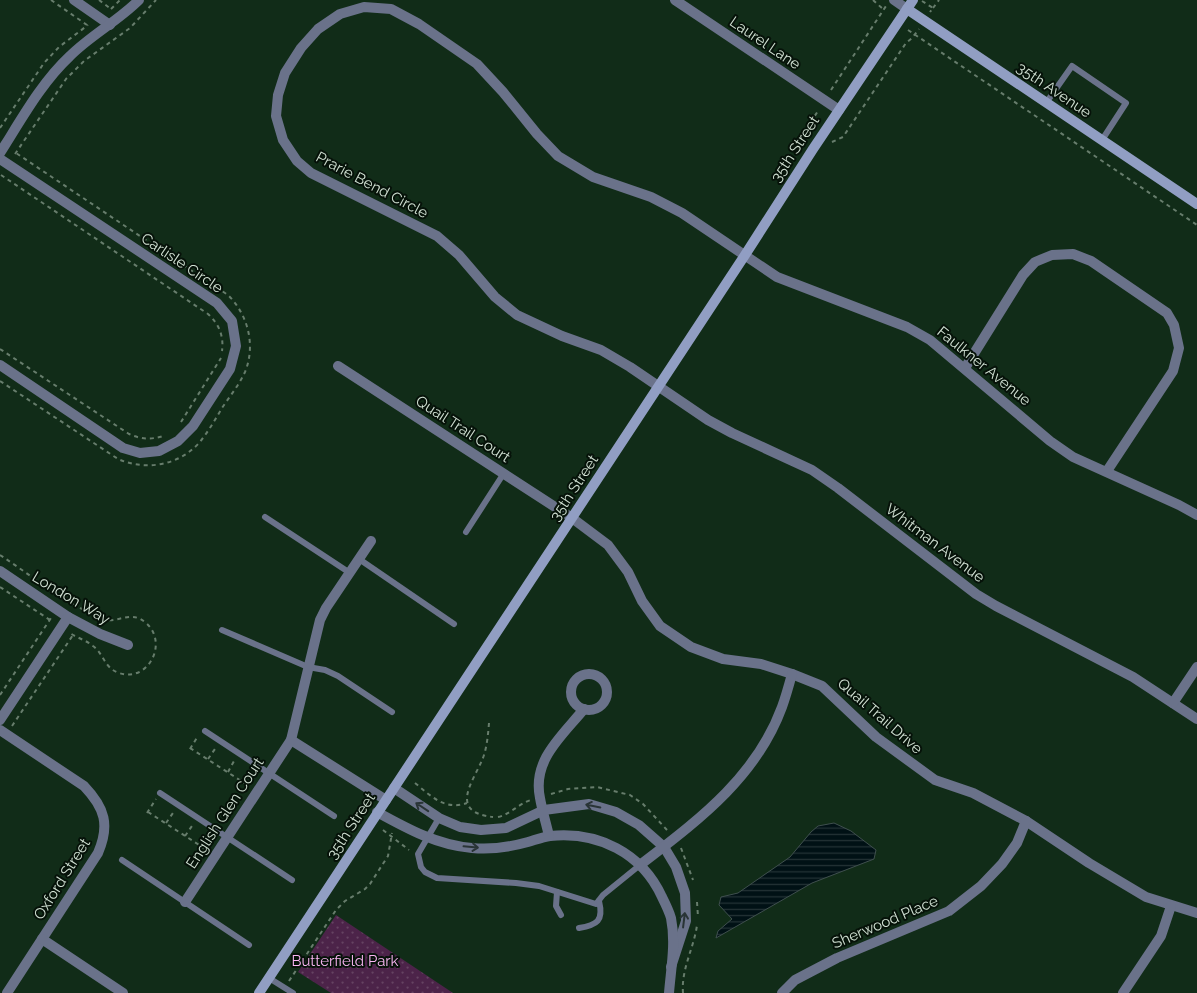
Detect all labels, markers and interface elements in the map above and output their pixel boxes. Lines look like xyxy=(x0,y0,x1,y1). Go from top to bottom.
street label: Laurel Lane xyxy=(726,13,804,73)
street label: 35th Avenue xyxy=(1013,59,1095,122)
street label: 35th Street xyxy=(767,112,823,186)
street label: Prarie Bend Circle xyxy=(313,148,431,222)
street label: Carlisle Circle xyxy=(138,229,226,297)
street label: Faulkner Avenue xyxy=(933,323,1035,409)
street label: Quail Trail Court xyxy=(412,392,514,466)
street label: 35th Street xyxy=(546,451,602,525)
street label: Whitman Avenue xyxy=(882,500,988,586)
street label: London Way xyxy=(29,568,113,628)
street label: Quail Trail Drive xyxy=(834,674,926,758)
street label: English Glen Court xyxy=(182,754,268,872)
street label: 35th Street xyxy=(323,789,379,863)
one-way arrow xyxy=(585,801,601,810)
one-way arrow xyxy=(416,802,430,812)
street label: Oxford Street xyxy=(30,835,94,923)
one-way arrow xyxy=(463,843,479,852)
street label: Sherwood Place xyxy=(829,891,941,952)
one-way arrow xyxy=(679,913,689,929)
park label: Butterfield Park xyxy=(291,952,399,970)

